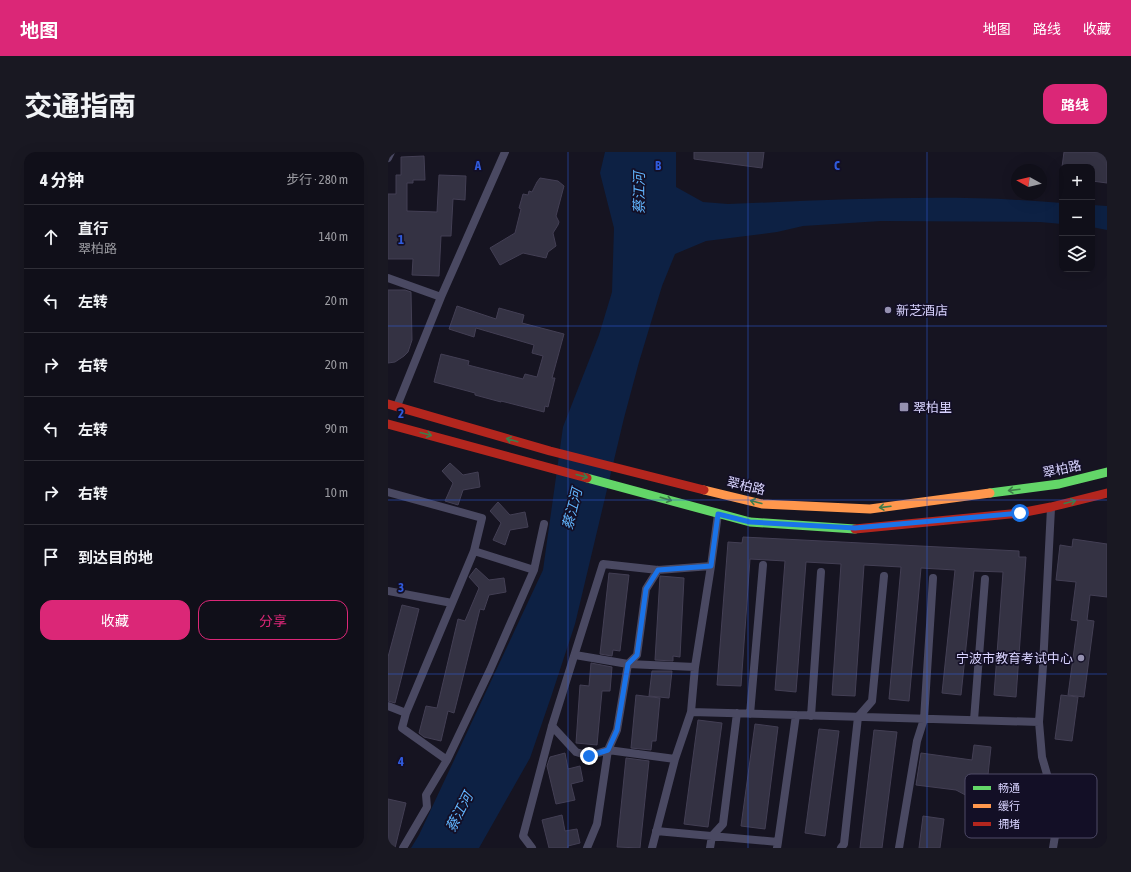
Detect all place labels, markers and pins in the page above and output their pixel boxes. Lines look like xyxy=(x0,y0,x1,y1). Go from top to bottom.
place label: 新芝酒店 xyxy=(896,303,948,318)
marker: 新芝酒店 xyxy=(883,305,893,315)
place label: 翠柏里 xyxy=(913,400,952,415)
marker: 翠柏里 xyxy=(898,401,910,413)
place label: 宁波市教育考试中心 xyxy=(956,651,1073,666)
marker: 宁波市教育考试中心 xyxy=(1076,653,1086,663)

